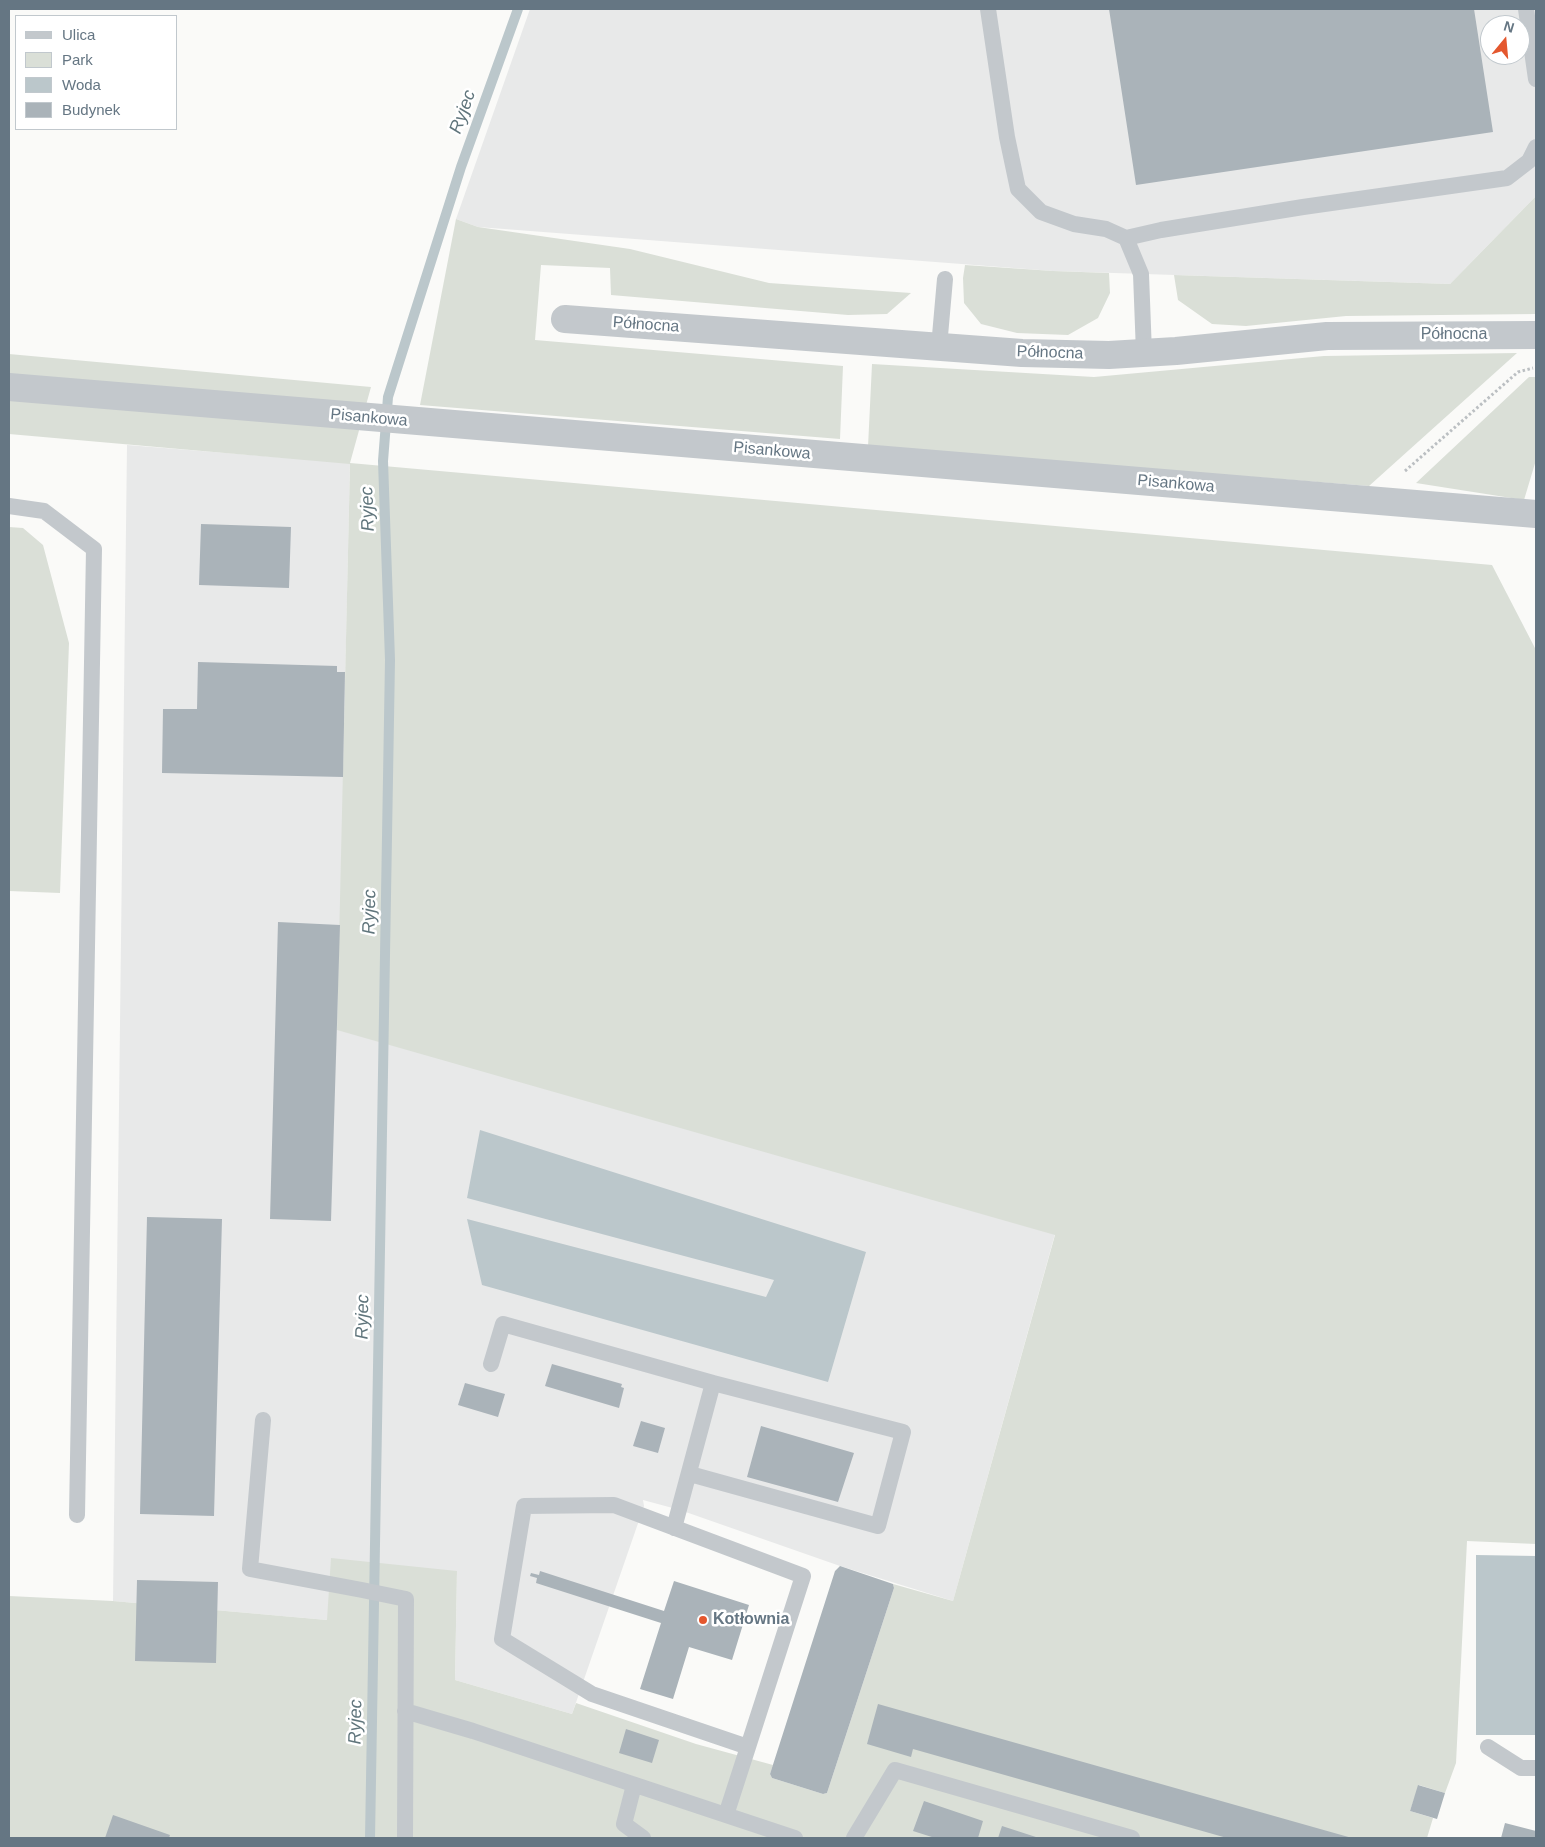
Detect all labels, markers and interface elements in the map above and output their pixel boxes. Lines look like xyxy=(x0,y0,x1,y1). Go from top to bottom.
legend xyxy=(15,15,178,130)
north arrow xyxy=(1480,15,1530,65)
text: N xyxy=(1502,17,1516,36)
text: Ulica xyxy=(62,26,95,43)
text: Park xyxy=(62,51,93,68)
text: Woda xyxy=(62,76,101,93)
water label: Ryjec xyxy=(445,87,481,137)
text: Budynek xyxy=(62,101,120,118)
street label: Północna xyxy=(612,313,680,337)
street label: Północna xyxy=(1421,325,1487,345)
street label: Północna xyxy=(1016,342,1084,364)
street label: Pisankowa xyxy=(330,405,408,431)
street label: Pisankowa xyxy=(733,438,811,464)
street label: Pisankowa xyxy=(1137,471,1215,497)
water label: Ryjec xyxy=(356,486,380,532)
water label: Ryjec xyxy=(359,889,381,935)
water label: Ryjec xyxy=(352,1294,374,1340)
place label: Kotłownia xyxy=(713,1610,789,1630)
marker: Kotłownia xyxy=(697,1614,709,1626)
water label: Ryjec xyxy=(345,1699,367,1745)

